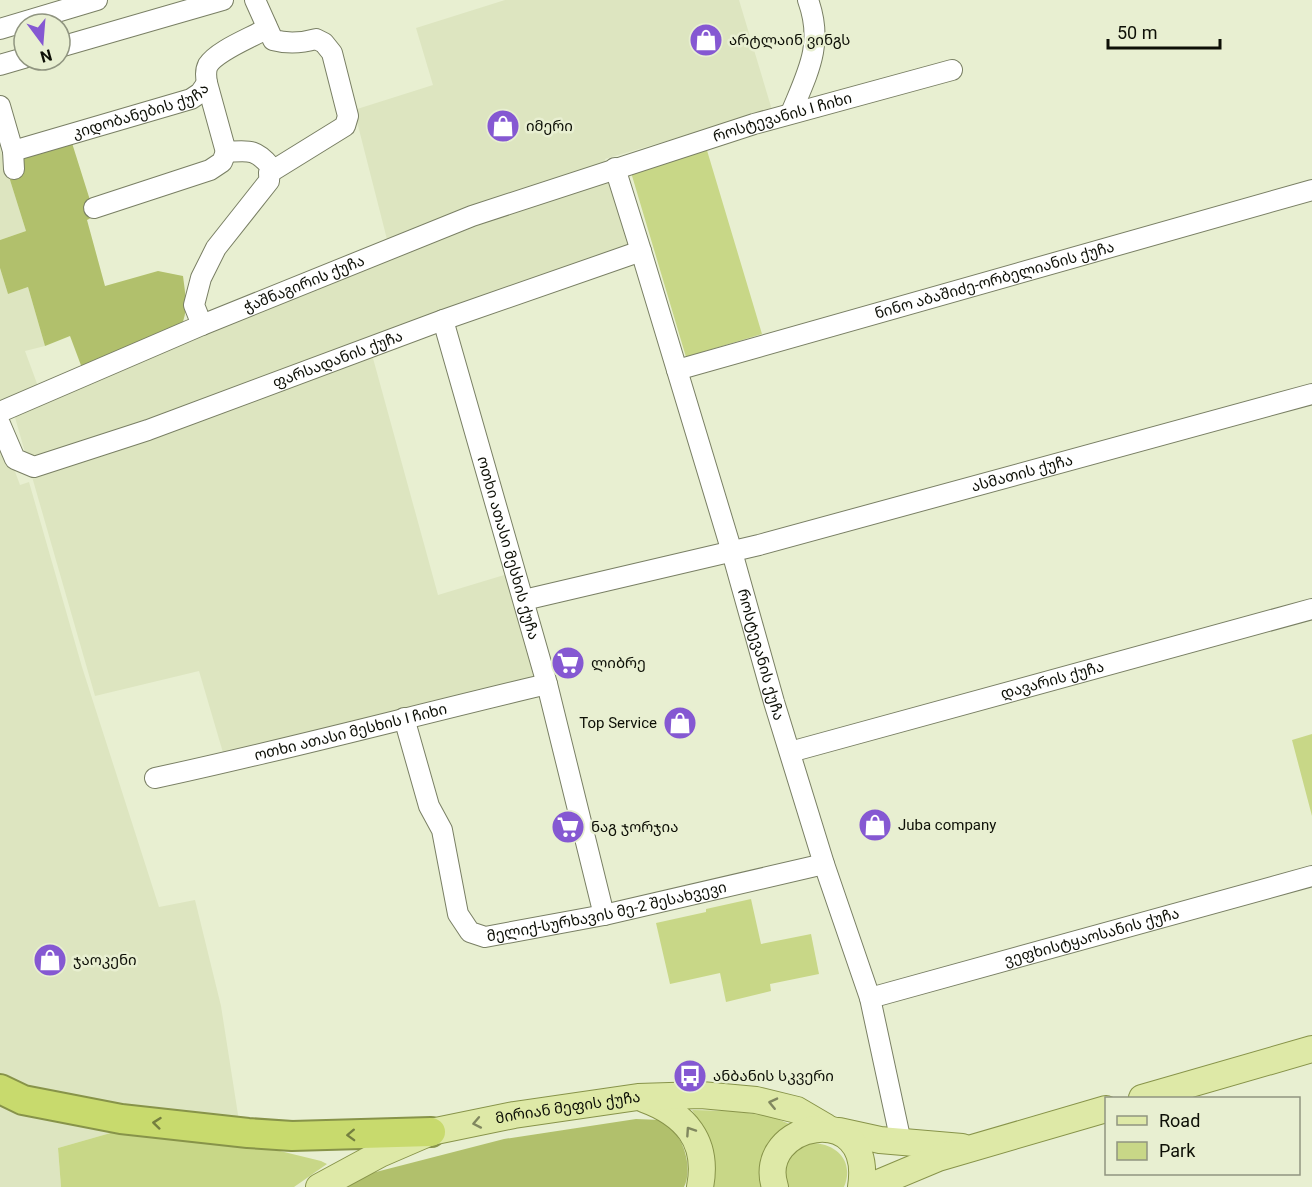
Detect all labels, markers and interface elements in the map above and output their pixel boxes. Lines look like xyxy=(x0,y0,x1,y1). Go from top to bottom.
north arrow xyxy=(12,12,72,72)
scale bar xyxy=(1108,12,1220,50)
shop icon: არტლაინ ვინგს xyxy=(688,22,724,58)
text: 50 m xyxy=(1117,22,1157,43)
place label: არტლაინ ვინგს xyxy=(729,31,850,49)
text: N xyxy=(38,45,54,67)
street label: კიდობანების ქუჩა xyxy=(70,80,213,142)
street label: როსტევანის I ჩიხი xyxy=(711,89,854,146)
shop icon: იმერი xyxy=(485,108,521,144)
place label: იმერი xyxy=(526,117,573,135)
street label: ნინო აბაშიძე-ორბელიანის ქუჩა xyxy=(873,237,1116,323)
street label: ჭაშნაგირის ქუჩა xyxy=(241,251,367,316)
street label: ფარსადანის ქუჩა xyxy=(270,327,405,392)
street label: ასმათის ქუჩა xyxy=(969,451,1075,496)
street label: ოთხი ათასი მესხის ქუჩა xyxy=(473,454,543,642)
street label: როსტევანის ქუჩა xyxy=(734,587,788,723)
supermarket icon: ლიბრე xyxy=(550,645,586,681)
place label: ლიბრე xyxy=(591,654,646,672)
street label: დავარის ქუჩა xyxy=(999,657,1106,703)
street label: ოთხი ათასი მესხის I ჩიხი xyxy=(252,700,449,764)
shop icon: Top Service xyxy=(662,705,698,741)
place label: Top Service xyxy=(579,714,657,732)
shop icon: Juba company xyxy=(857,807,893,843)
supermarket icon: ნაგ ჯორჯია xyxy=(550,809,586,845)
place label: Juba company xyxy=(898,816,996,834)
place label: ნაგ ჯორჯია xyxy=(591,818,678,836)
street label: მელიქ-სურხავის მე-2 შესახვევი xyxy=(485,878,728,946)
street label: ვეფხისტყაოსანის ქუჩა xyxy=(1002,904,1181,970)
shop icon: ჯაოკენი xyxy=(32,942,68,978)
place label: ჯაოკენი xyxy=(73,951,137,969)
bus stop icon: ანბანის სკვერი xyxy=(672,1058,708,1094)
place label: ანბანის სკვერი xyxy=(713,1067,834,1085)
street label: მირიან მეფის ქუჩა xyxy=(494,1088,642,1128)
one-way arrow xyxy=(768,1097,778,1110)
legend xyxy=(1105,1097,1300,1175)
text: Road xyxy=(1159,1110,1200,1131)
one-way arrow xyxy=(472,1116,482,1129)
one-way arrow xyxy=(152,1117,161,1130)
one-way arrow xyxy=(686,1127,697,1138)
one-way arrow xyxy=(347,1128,356,1141)
text: Park xyxy=(1159,1140,1196,1161)

